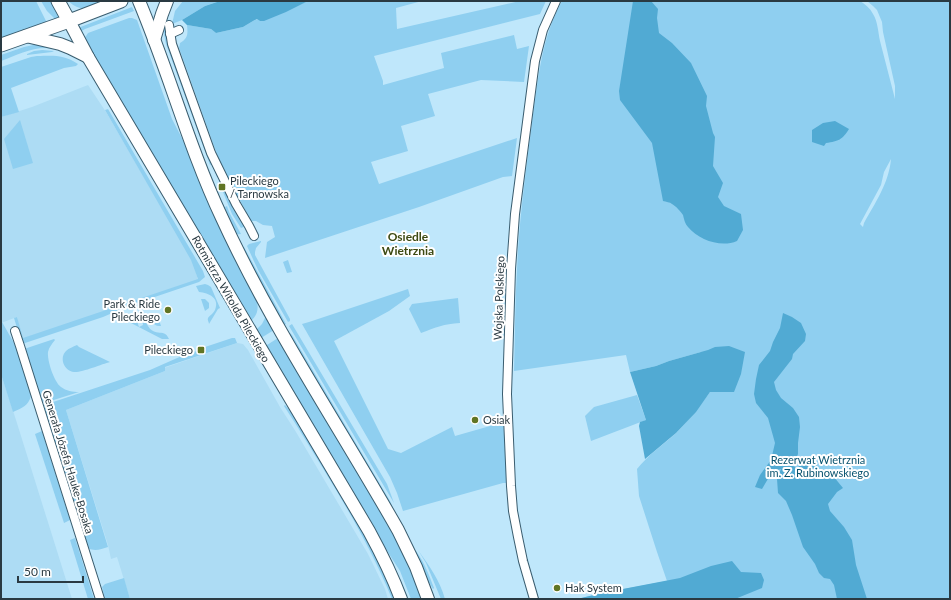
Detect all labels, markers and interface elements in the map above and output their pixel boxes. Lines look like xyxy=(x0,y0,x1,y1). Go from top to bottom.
place label: Pileckiego / Tarnowska xyxy=(230,174,289,200)
marker: Pileckiego / Tarnowska xyxy=(217,182,227,192)
district label: Osiedle Wietrznia xyxy=(382,229,434,258)
street label: Rotmistrza Witolda Pileckiego xyxy=(190,233,273,364)
street label: Wojska Polskiego xyxy=(491,256,506,340)
place label: Park & Ride Pileckiego xyxy=(104,297,160,323)
marker: Park & Ride Pileckiego xyxy=(163,305,173,315)
place label: Pileckiego xyxy=(144,343,193,356)
marker: Pileckiego xyxy=(196,345,206,355)
street label: Generała Józefa Hauke-Bosaka xyxy=(40,389,97,535)
place label: Osiak xyxy=(483,413,511,426)
marker: Osiak xyxy=(470,415,480,425)
park label: Rezerwat Wietrznia im. Z. Rubinowskiego xyxy=(767,453,869,479)
scale bar xyxy=(18,558,83,584)
text: 50 m xyxy=(24,564,51,579)
place label: Hak System xyxy=(565,581,622,594)
marker: Hak System xyxy=(552,583,562,593)

